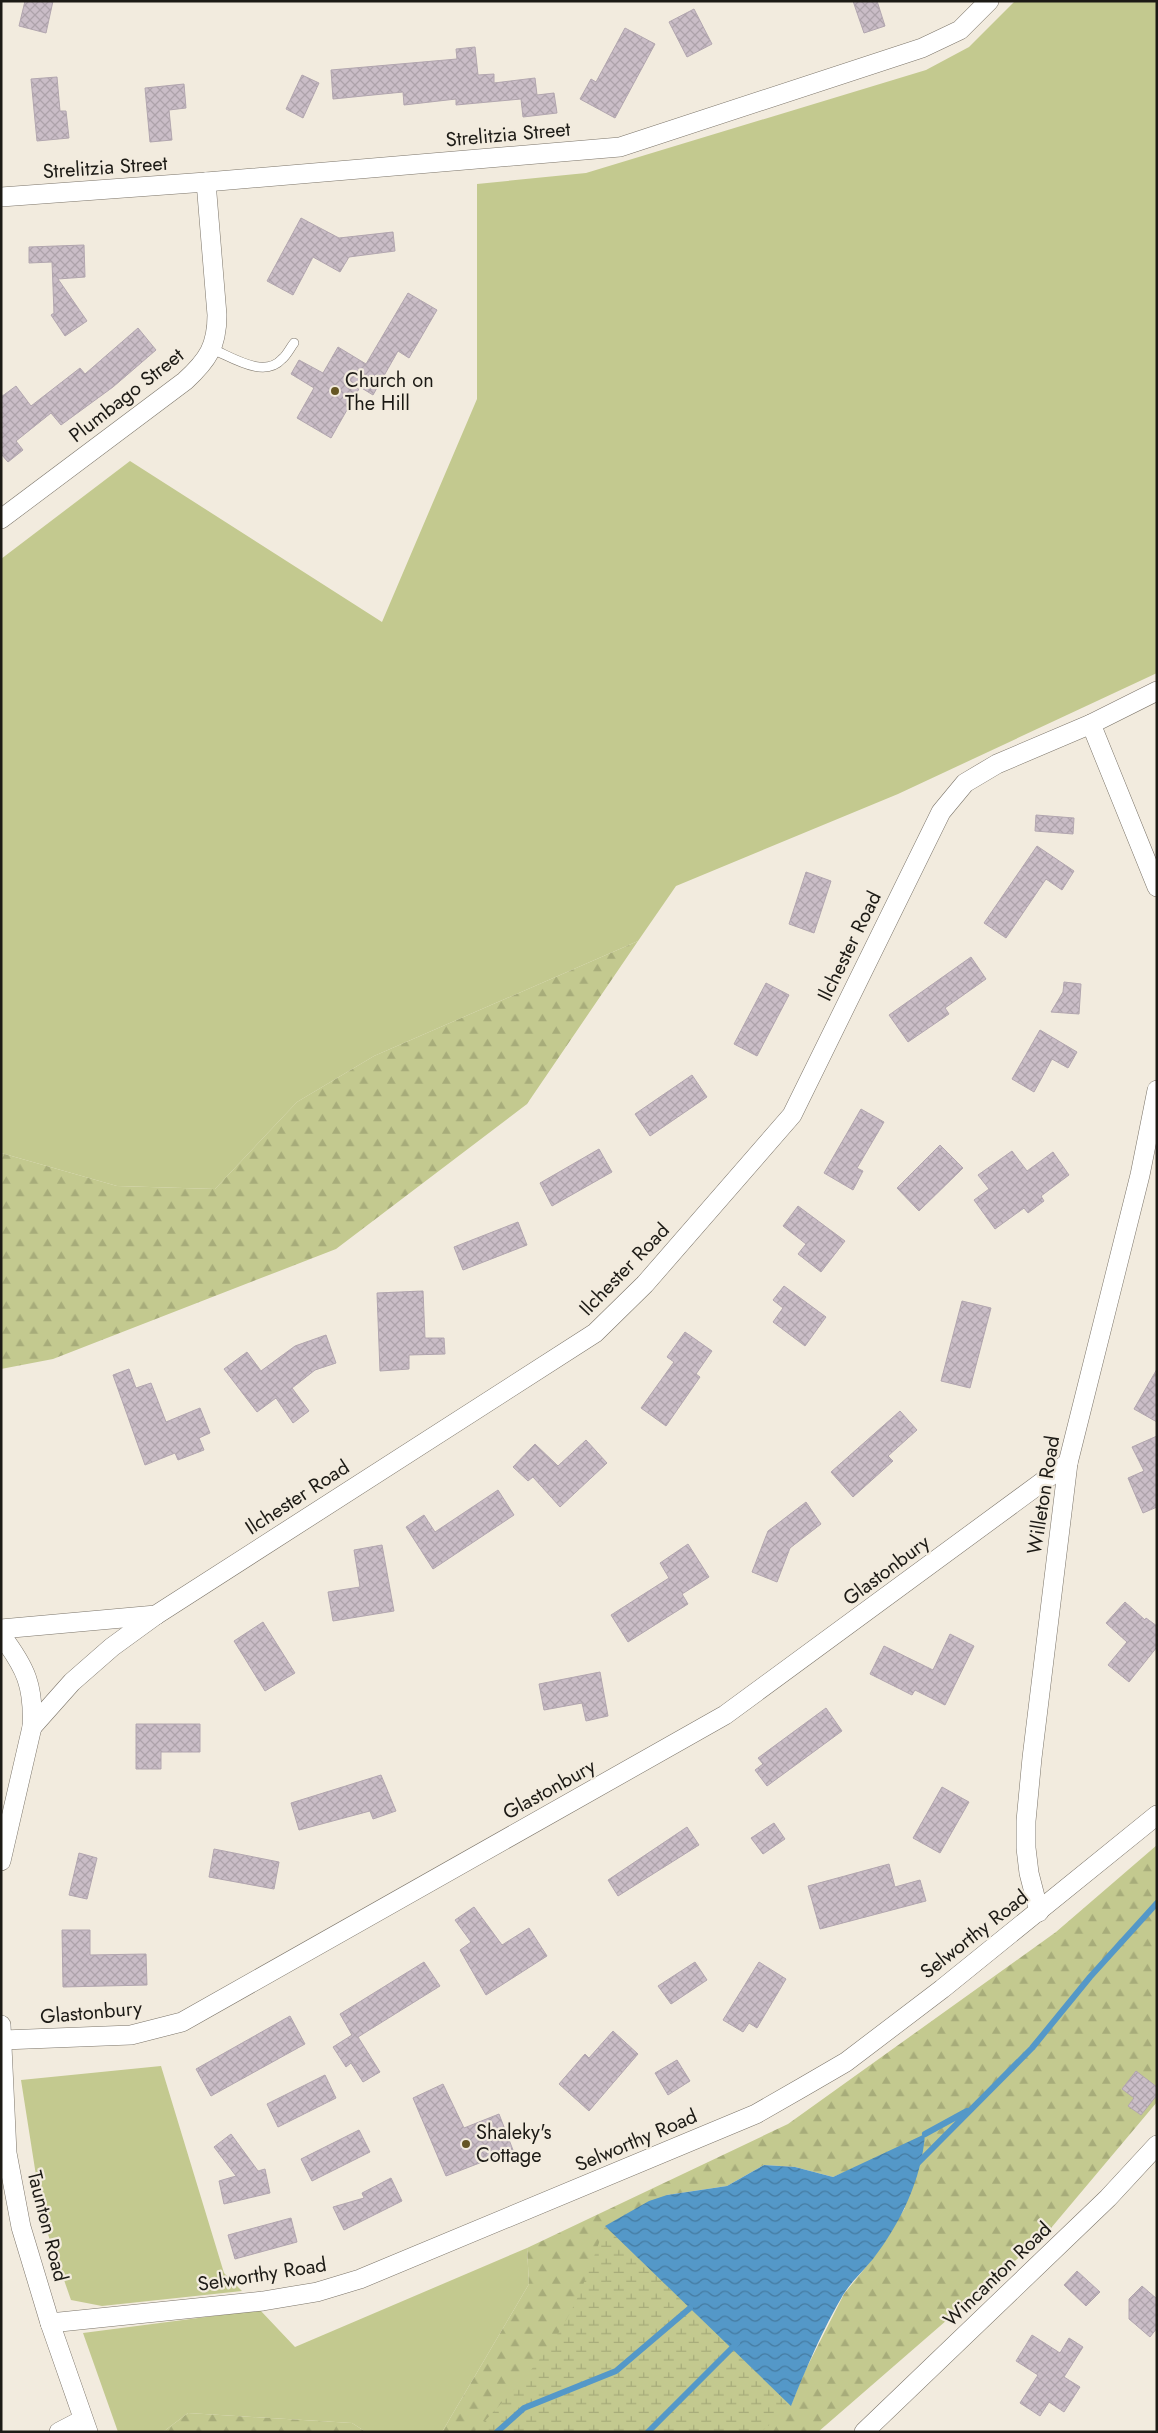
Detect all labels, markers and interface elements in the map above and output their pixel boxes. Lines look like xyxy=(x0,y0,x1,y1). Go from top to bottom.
street label: Strelitzia Street xyxy=(445,115,572,154)
street label: Strelitzia Street xyxy=(42,149,169,186)
street label: Plumbago Street xyxy=(63,341,190,450)
place label: Church on The Hill xyxy=(345,366,434,418)
marker: Church on The Hill xyxy=(329,385,341,397)
street label: Ilchester Road xyxy=(810,886,889,1006)
street label: Ilchester Road xyxy=(573,1216,676,1322)
street label: Willeton Road xyxy=(1020,1434,1067,1557)
street label: Ilchester Road xyxy=(239,1453,355,1542)
street label: Glastonbury xyxy=(837,1528,936,1613)
street label: Glastonbury xyxy=(498,1752,601,1827)
street label: Selworthy Road xyxy=(914,1883,1034,1986)
street label: Glastonbury xyxy=(39,1994,143,2031)
street label: Selworthy Road xyxy=(571,2102,702,2179)
place label: Shaleky's Cottage xyxy=(476,2118,552,2170)
marker: Shaleky's Cottage xyxy=(460,2138,472,2150)
street label: Taunton Road xyxy=(20,2168,75,2285)
street label: Wincanton Road xyxy=(937,2215,1058,2334)
street label: Selworthy Road xyxy=(196,2250,329,2299)

